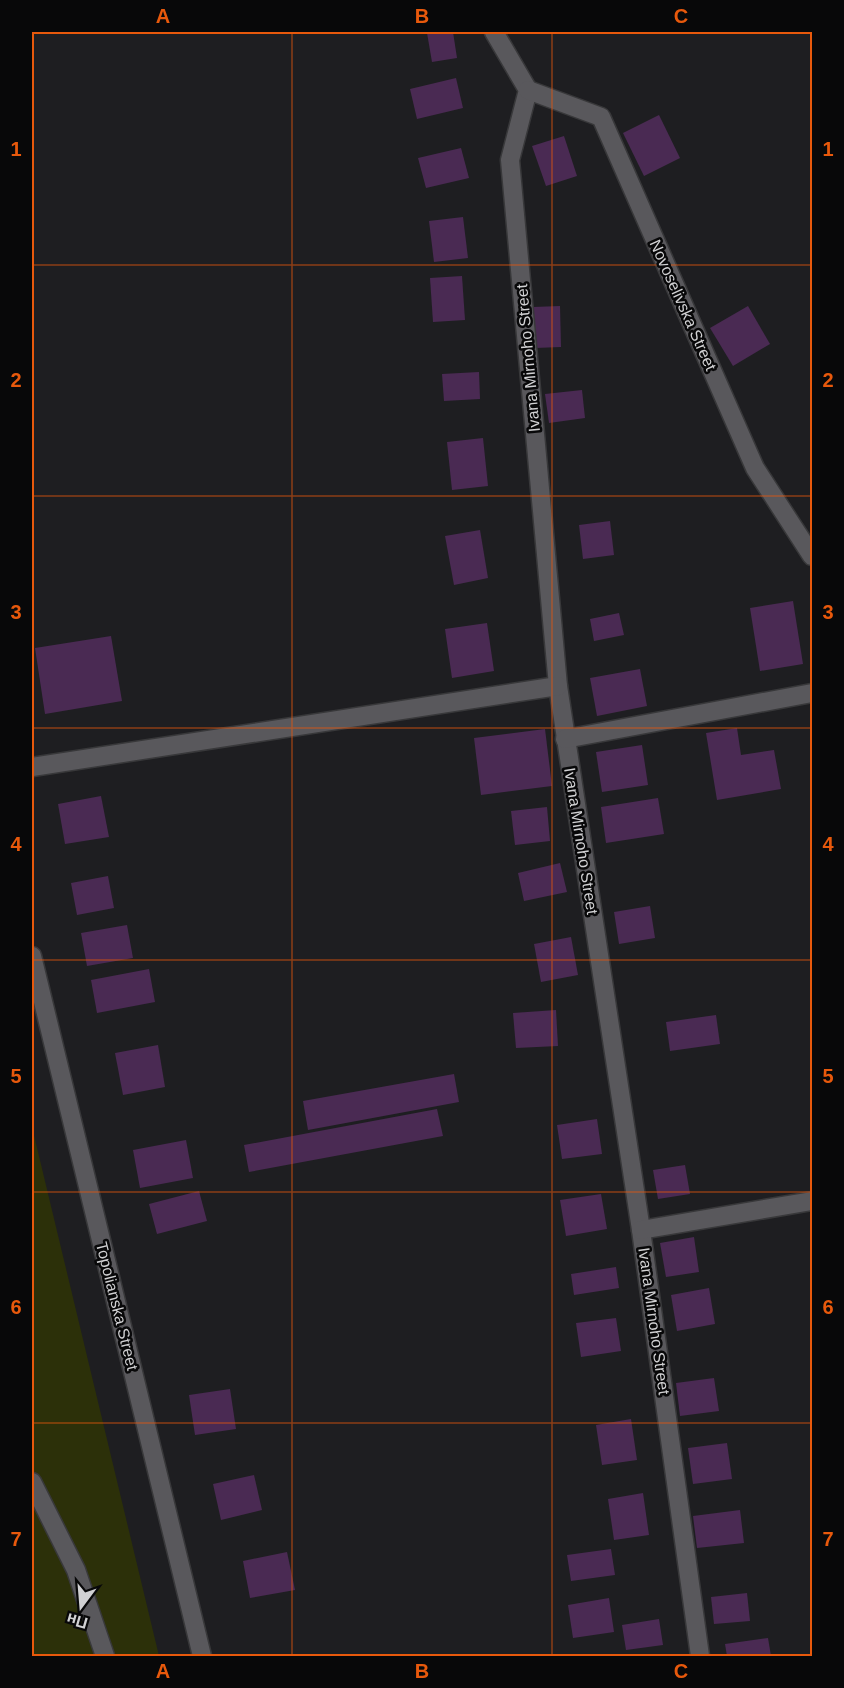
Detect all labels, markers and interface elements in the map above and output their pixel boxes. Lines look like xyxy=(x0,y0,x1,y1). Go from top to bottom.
text: A xyxy=(156,5,170,27)
text: B xyxy=(415,5,429,27)
text: C xyxy=(674,5,688,27)
text: 1 xyxy=(10,138,22,160)
text: 1 xyxy=(822,138,834,160)
street label: Novoselivska Street xyxy=(646,237,720,374)
street label: Ivana Mirnoho Street xyxy=(513,283,543,433)
text: 2 xyxy=(10,369,22,391)
text: 2 xyxy=(822,369,834,391)
text: 3 xyxy=(10,601,22,623)
text: 3 xyxy=(822,601,834,623)
street label: Ivana Mirnoho Street xyxy=(561,766,601,916)
text: 4 xyxy=(10,833,22,855)
text: 4 xyxy=(822,833,834,855)
text: 5 xyxy=(10,1065,22,1087)
text: 5 xyxy=(822,1065,834,1087)
street label: Topolianska Street xyxy=(93,1240,141,1372)
street label: Ivana Mirnoho Street xyxy=(635,1246,673,1396)
text: 6 xyxy=(10,1296,22,1318)
text: 6 xyxy=(822,1296,834,1318)
text: 7 xyxy=(10,1528,22,1550)
text: 7 xyxy=(822,1528,834,1550)
north arrow xyxy=(51,1577,111,1637)
text: Пн xyxy=(64,1610,90,1632)
text: A xyxy=(156,1660,170,1682)
text: B xyxy=(415,1660,429,1682)
text: C xyxy=(674,1660,688,1682)

